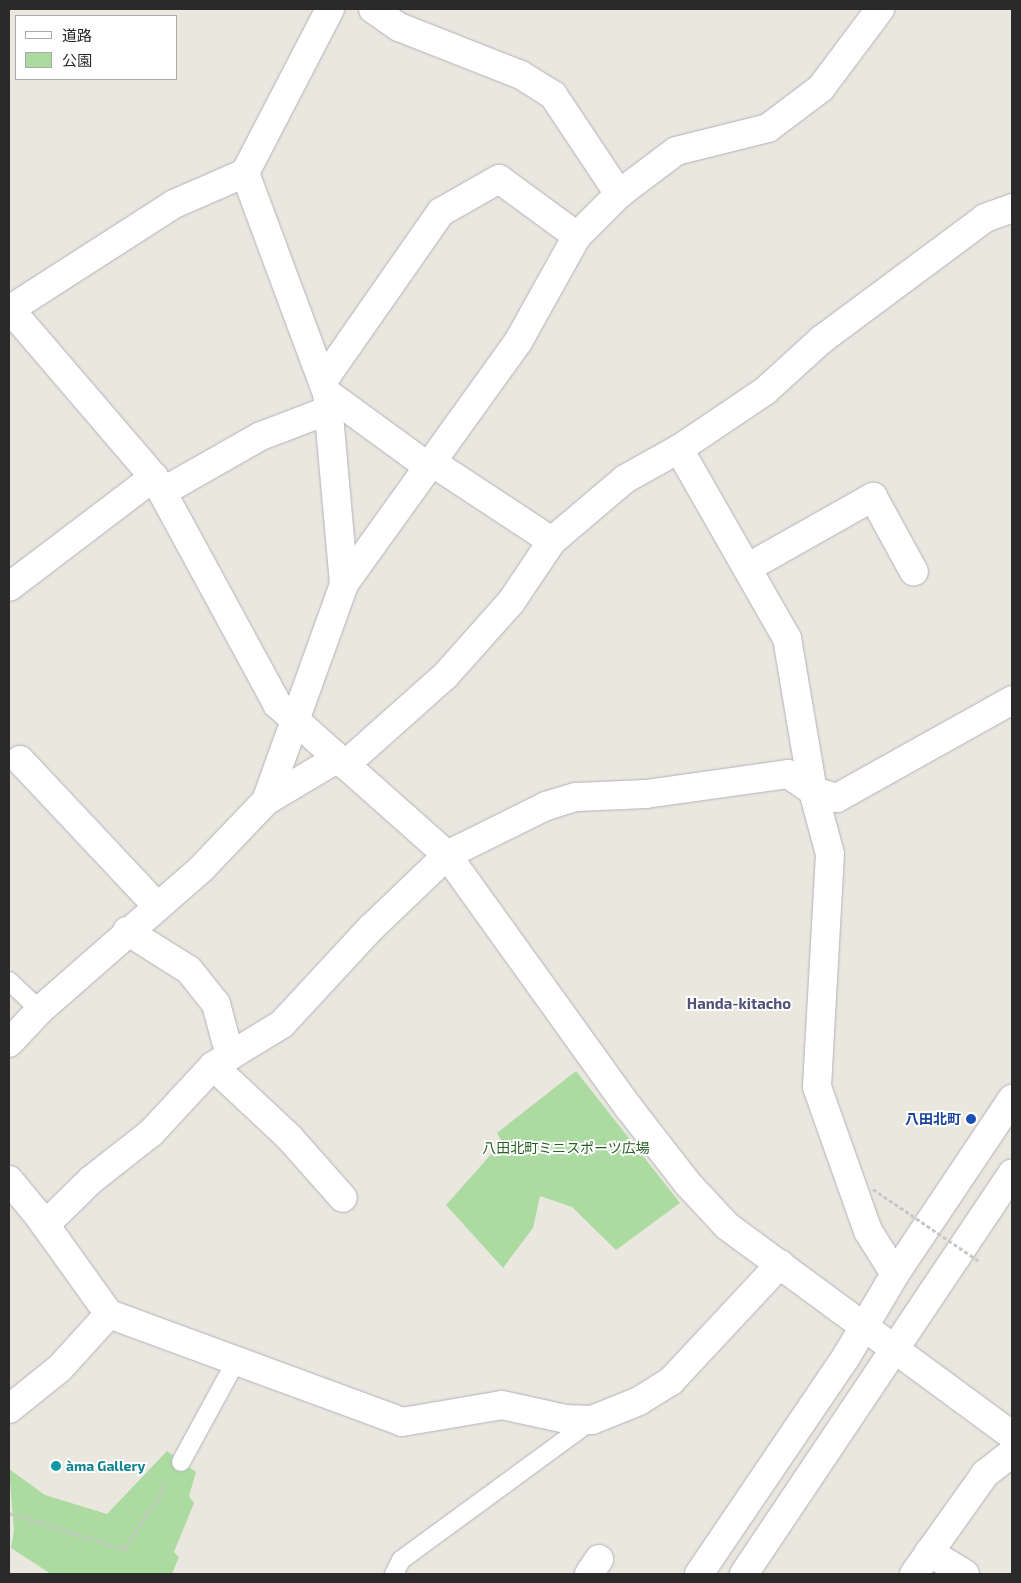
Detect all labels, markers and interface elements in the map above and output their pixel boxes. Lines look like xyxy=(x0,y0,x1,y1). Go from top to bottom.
legend xyxy=(15,15,178,80)
text: 道路 xyxy=(62,26,92,44)
text: 公園 xyxy=(62,51,92,69)
district label: Handa-kitacho xyxy=(687,995,791,1013)
place label: 八田北町 xyxy=(905,1111,961,1127)
marker: 八田北町 xyxy=(965,1113,977,1125)
park label: 八田北町ミニスポーツ広場 xyxy=(482,1140,650,1156)
place label: àma Gallery xyxy=(66,1458,145,1474)
marker: àma Gallery xyxy=(50,1460,62,1472)

